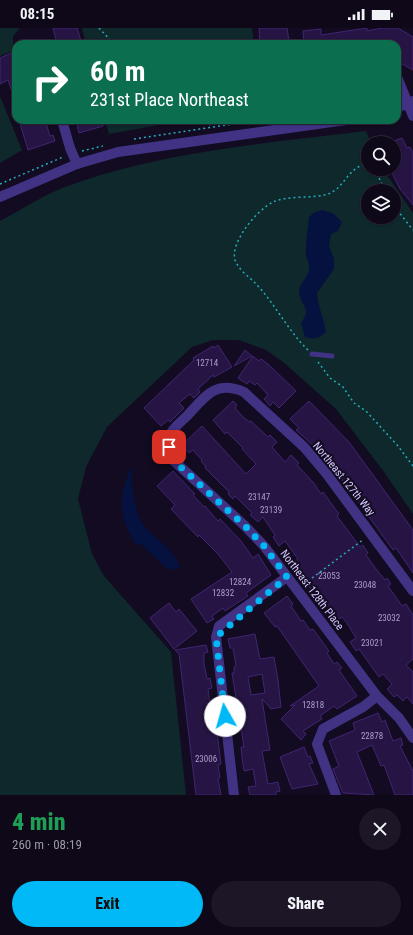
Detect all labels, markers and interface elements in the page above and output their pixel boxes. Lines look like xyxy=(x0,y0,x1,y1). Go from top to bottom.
text: 08:15 xyxy=(20,5,54,23)
text: 60 m xyxy=(90,55,146,88)
icon: right xyxy=(24,56,76,108)
text: 231st Place Northeast xyxy=(90,89,249,110)
map controls xyxy=(361,136,401,224)
button: search xyxy=(361,136,401,176)
button: layers xyxy=(361,184,401,224)
house number: 12714 xyxy=(196,358,219,368)
pin xyxy=(152,430,186,464)
icon: arrive xyxy=(158,436,180,458)
street label: Northeast 127th Way xyxy=(310,440,378,519)
house number: 23147 xyxy=(248,492,271,502)
house number: 23139 xyxy=(260,505,282,515)
street label: Northeast 128th Place xyxy=(278,547,346,633)
house number: 23053 xyxy=(318,571,340,581)
house number: 12824 xyxy=(229,577,252,587)
house number: 23048 xyxy=(354,580,376,590)
house number: 12832 xyxy=(212,588,235,598)
house number: 23032 xyxy=(378,613,401,623)
house number: 23021 xyxy=(361,638,383,648)
position arrow xyxy=(204,695,246,737)
house number: 12818 xyxy=(302,700,324,710)
house number: 22878 xyxy=(361,731,383,741)
house number: 23006 xyxy=(195,754,217,764)
text: 4 min xyxy=(12,808,66,836)
button: close xyxy=(359,808,401,850)
text: 260 m · 08:19 xyxy=(12,837,82,852)
button: Exit xyxy=(12,881,203,927)
button: Share xyxy=(211,881,401,927)

